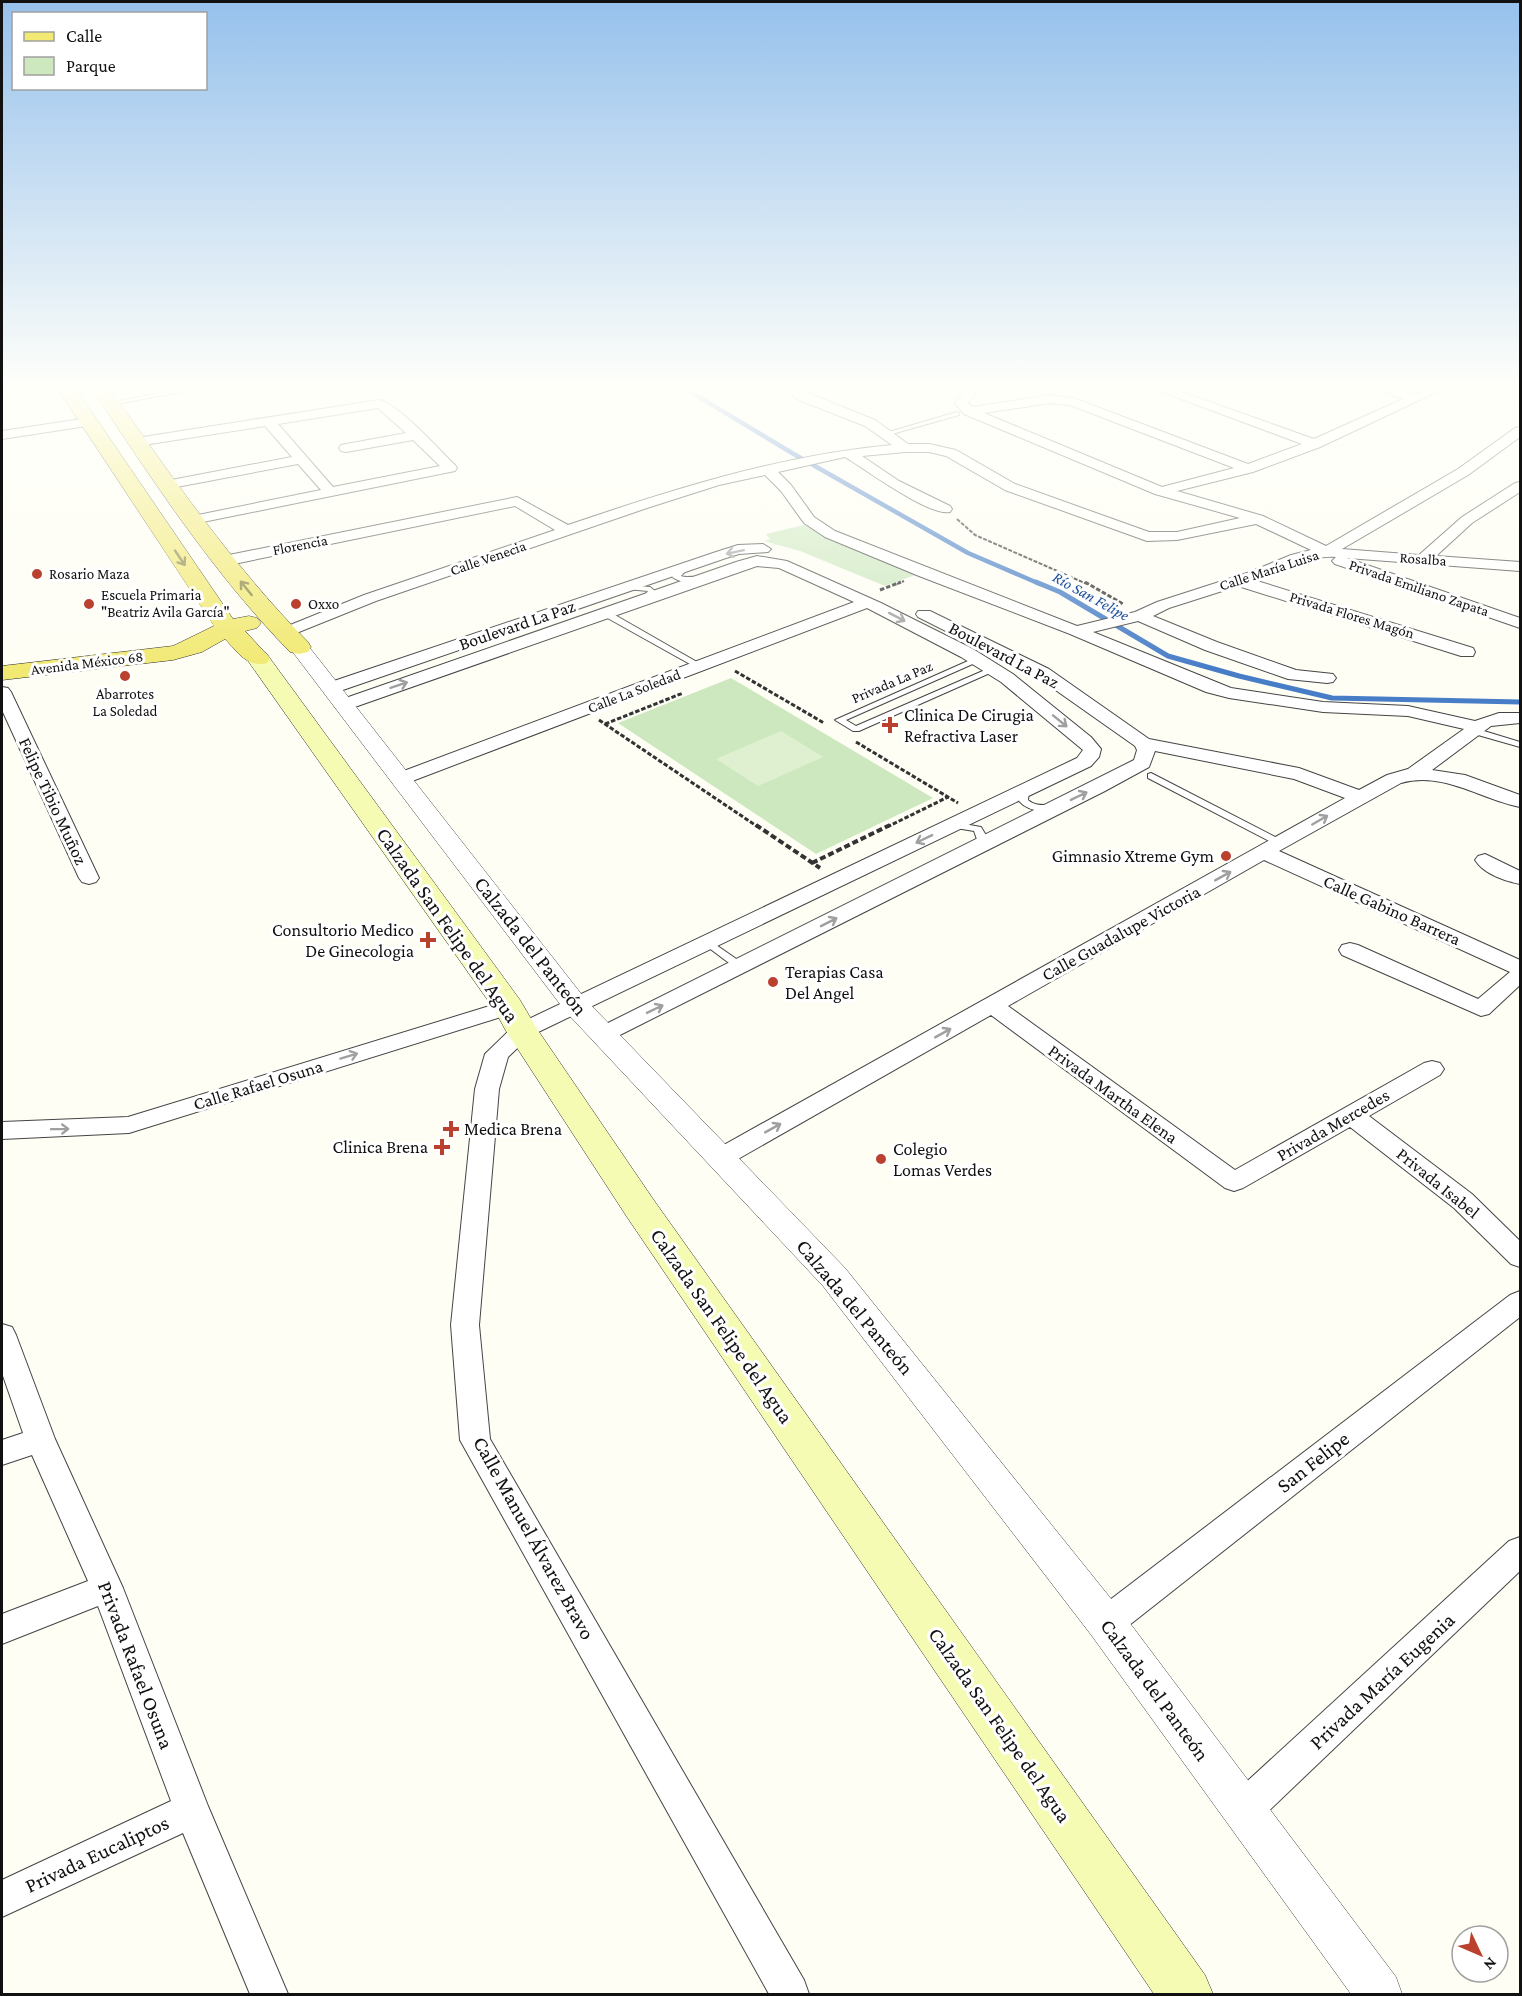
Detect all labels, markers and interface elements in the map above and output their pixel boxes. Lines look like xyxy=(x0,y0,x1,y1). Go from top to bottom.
legend xyxy=(12,12,207,90)
text: Calle xyxy=(66,26,102,46)
text: Parque xyxy=(66,56,116,76)
street label: Florencia xyxy=(271,532,329,558)
street label: Calle Venecia xyxy=(448,538,528,578)
one-way arrow xyxy=(726,546,745,558)
street label: Calle María Luisa xyxy=(1217,546,1321,594)
one-way arrow xyxy=(174,549,186,565)
street label: Rosalba xyxy=(1399,549,1447,569)
street label: Privada Emiliano Zapata xyxy=(1347,557,1491,620)
place label: Rosario Maza xyxy=(49,566,130,582)
marker: Rosario Maza xyxy=(30,567,44,581)
water label: Río San Felipe xyxy=(1049,568,1132,625)
one-way arrow xyxy=(239,581,253,596)
place label: Escuela Primaria "Beatriz Avila García" xyxy=(101,587,230,620)
street label: Privada Flores Magón xyxy=(1288,588,1416,643)
place label: Oxxo xyxy=(308,596,339,612)
street label: Boulevard La Paz xyxy=(456,596,578,654)
marker: Escuela Primaria "Beatriz Avila García" xyxy=(82,597,96,611)
marker: Oxxo xyxy=(289,597,303,611)
one-way arrow xyxy=(887,612,905,623)
street label: Boulevard La Paz xyxy=(946,618,1063,693)
street label: Avenida México 68 xyxy=(30,648,144,678)
street label: Privada La Paz xyxy=(849,658,935,706)
street label: Calle La Soledad xyxy=(585,666,683,716)
marker: Abarrotes La Soledad xyxy=(118,669,132,683)
one-way arrow xyxy=(389,679,407,690)
place label: Abarrotes La Soledad xyxy=(93,686,158,719)
place label: Clinica De Cirugia Refractiva Laser xyxy=(904,705,1034,746)
one-way arrow xyxy=(1052,714,1068,727)
marker: Clinica De Cirugia Refractiva Laser xyxy=(881,716,899,734)
street label: Felipe Tibio Muñoz xyxy=(15,734,91,868)
one-way arrow xyxy=(1069,790,1087,802)
one-way arrow xyxy=(1311,814,1328,826)
street label: Calzada San Felipe del Agua xyxy=(371,823,525,1027)
one-way arrow xyxy=(915,833,933,845)
place label: Gimnasio Xtreme Gym xyxy=(1052,846,1215,866)
marker: Gimnasio Xtreme Gym xyxy=(1219,849,1233,863)
one-way arrow xyxy=(1214,869,1231,881)
street label: Calle Gabino Barrera xyxy=(1320,871,1464,949)
street label: Calzada del Panteón xyxy=(469,872,593,1020)
street label: Calle Guadalupe Victoria xyxy=(1038,881,1204,985)
one-way arrow xyxy=(820,915,838,927)
place label: Consultorio Medico De Ginecologia xyxy=(272,920,414,961)
marker: Consultorio Medico De Ginecologia xyxy=(419,931,437,949)
place label: Terapias Casa Del Angel xyxy=(785,962,884,1003)
marker: Terapias Casa Del Angel xyxy=(766,975,780,989)
one-way arrow xyxy=(645,1003,663,1014)
one-way arrow xyxy=(934,1027,951,1039)
street label: Privada Martha Elena xyxy=(1044,1040,1182,1148)
one-way arrow xyxy=(339,1050,358,1061)
street label: Calle Rafael Osuna xyxy=(191,1056,325,1114)
street label: Privada Mercedes xyxy=(1273,1085,1393,1165)
place label: Medica Brena xyxy=(464,1119,562,1139)
marker: Medica Brena xyxy=(442,1120,460,1138)
one-way arrow xyxy=(764,1122,781,1134)
one-way arrow xyxy=(49,1123,69,1135)
place label: Clinica Brena xyxy=(333,1137,428,1157)
marker: Clinica Brena xyxy=(433,1138,451,1156)
place label: Colegio Lomas Verdes xyxy=(893,1139,992,1180)
street label: Privada Isabel xyxy=(1393,1144,1484,1223)
marker: Colegio Lomas Verdes xyxy=(874,1152,888,1166)
street label: Calzada San Felipe del Agua xyxy=(645,1224,799,1428)
street label: Calzada del Panteón xyxy=(791,1234,919,1380)
street label: San Felipe xyxy=(1272,1426,1354,1498)
street label: Calle Manuel Álvarez Bravo xyxy=(468,1432,600,1644)
street label: Privada Rafael Osuna xyxy=(93,1578,179,1753)
street label: Privada María Eugenia xyxy=(1305,1607,1460,1754)
street label: Calzada del Panteón xyxy=(1095,1614,1215,1766)
street label: Calzada San Felipe del Agua xyxy=(923,1623,1077,1827)
street label: Privada Eucaliptos xyxy=(21,1810,173,1898)
north arrow xyxy=(1450,1924,1510,1984)
text: N xyxy=(1480,1954,1500,1974)

